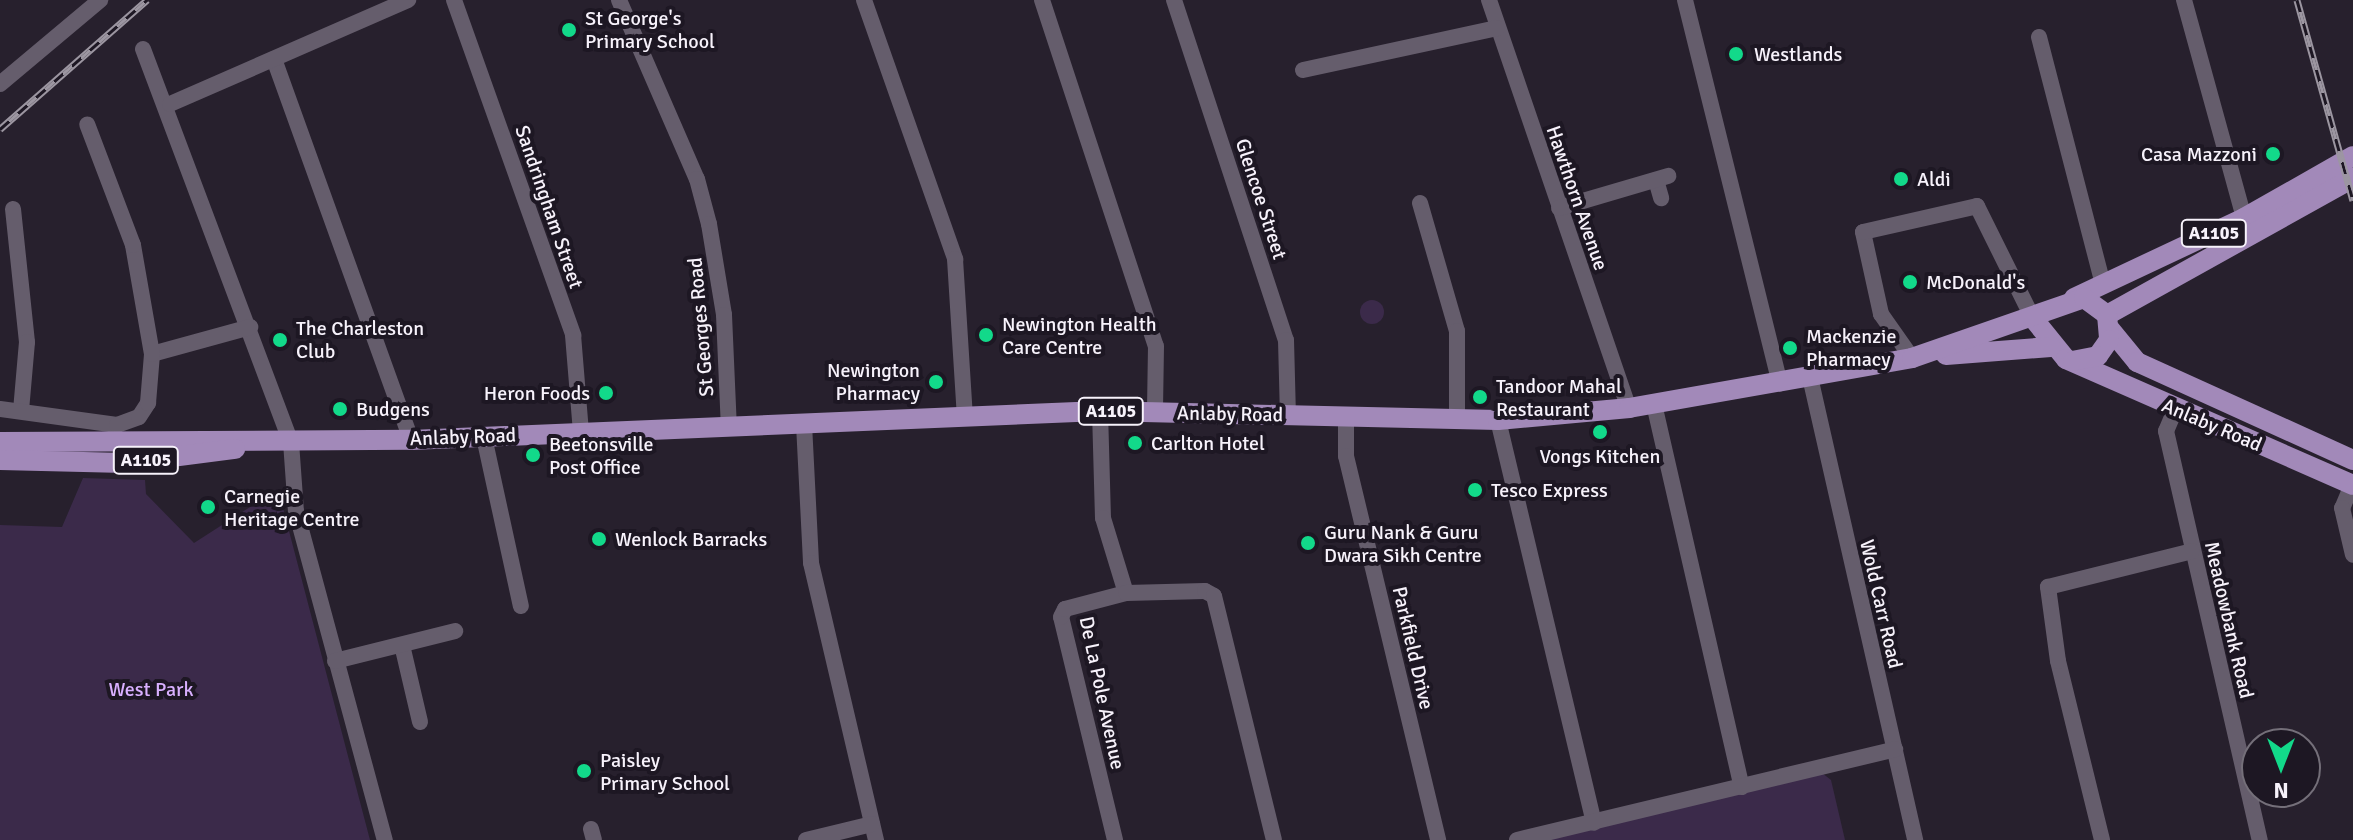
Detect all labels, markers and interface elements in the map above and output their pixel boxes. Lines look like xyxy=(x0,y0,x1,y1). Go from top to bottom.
place label: St George's Primary School xyxy=(585,6,715,53)
marker: St George's Primary School xyxy=(560,21,578,39)
place label: Westlands xyxy=(1754,42,1842,66)
marker: Westlands xyxy=(1725,43,1747,65)
street label: Sandringham Street xyxy=(510,122,588,292)
street label: Hawthorn Avenue xyxy=(1541,122,1613,274)
street label: Glencoe Street xyxy=(1230,136,1292,262)
place label: Casa Mazzoni xyxy=(2141,142,2257,166)
marker: Casa Mazzoni xyxy=(2264,145,2282,163)
place label: Aldi xyxy=(1917,167,1951,191)
marker: Aldi xyxy=(1892,170,1910,188)
road number: A1105 xyxy=(2180,219,2248,247)
street label: St Georges Road xyxy=(683,256,719,398)
place label: McDonald's xyxy=(1926,270,2025,294)
marker: McDonald's xyxy=(1901,273,1919,291)
place label: Newington Health Care Centre xyxy=(1002,312,1157,359)
place label: The Charleston Club xyxy=(296,316,424,363)
place label: Mackenzie Pharmacy xyxy=(1806,324,1897,371)
marker: Newington Health Care Centre xyxy=(977,326,995,344)
marker: The Charleston Club xyxy=(271,331,289,349)
marker: Mackenzie Pharmacy xyxy=(1781,339,1799,357)
place label: Newington Pharmacy xyxy=(827,358,920,405)
marker: Newington Pharmacy xyxy=(927,373,945,391)
place label: Tandoor Mahal Restaurant xyxy=(1496,374,1622,421)
place label: Heron Foods xyxy=(484,381,590,405)
marker: Heron Foods xyxy=(597,384,615,402)
marker: Tandoor Mahal Restaurant xyxy=(1471,388,1489,406)
street label: Anlaby Road xyxy=(2158,393,2266,457)
place label: Budgens xyxy=(356,397,430,421)
road number: A1105 xyxy=(1077,397,1145,425)
marker: Budgens xyxy=(331,400,349,418)
street label: Anlaby Road xyxy=(1177,401,1283,427)
street label: Anlaby Road xyxy=(409,423,517,451)
marker: Vongs Kitchen xyxy=(1591,423,1609,441)
place label: Carlton Hotel xyxy=(1151,431,1265,455)
place label: Beetonsville Post Office xyxy=(549,432,654,479)
marker: Carlton Hotel xyxy=(1126,434,1144,452)
place label: Vongs Kitchen xyxy=(1540,444,1660,468)
road number: A1105 xyxy=(112,446,180,474)
marker: Beetonsville Post Office xyxy=(524,446,542,464)
place label: Tesco Express xyxy=(1491,478,1608,502)
marker: Tesco Express xyxy=(1466,481,1484,499)
place label: Carnegie Heritage Centre xyxy=(224,484,359,531)
marker: Carnegie Heritage Centre xyxy=(199,498,217,516)
place label: Guru Nank & Guru Dwara Sikh Centre xyxy=(1324,520,1482,567)
place label: Wenlock Barracks xyxy=(615,527,767,551)
marker: Wenlock Barracks xyxy=(590,530,608,548)
marker: Guru Nank & Guru Dwara Sikh Centre xyxy=(1299,534,1317,552)
street label: Wold Carr Road xyxy=(1855,537,1907,671)
street label: Meadowbank Road xyxy=(2199,539,2259,701)
street label: Parkfield Drive xyxy=(1387,584,1439,712)
street label: De La Pole Avenue xyxy=(1074,614,1130,772)
park label: West Park xyxy=(109,677,193,701)
north arrow xyxy=(2241,728,2321,808)
place label: Paisley Primary School xyxy=(600,748,730,795)
marker: Paisley Primary School xyxy=(575,762,593,780)
text: N xyxy=(2273,777,2289,804)

